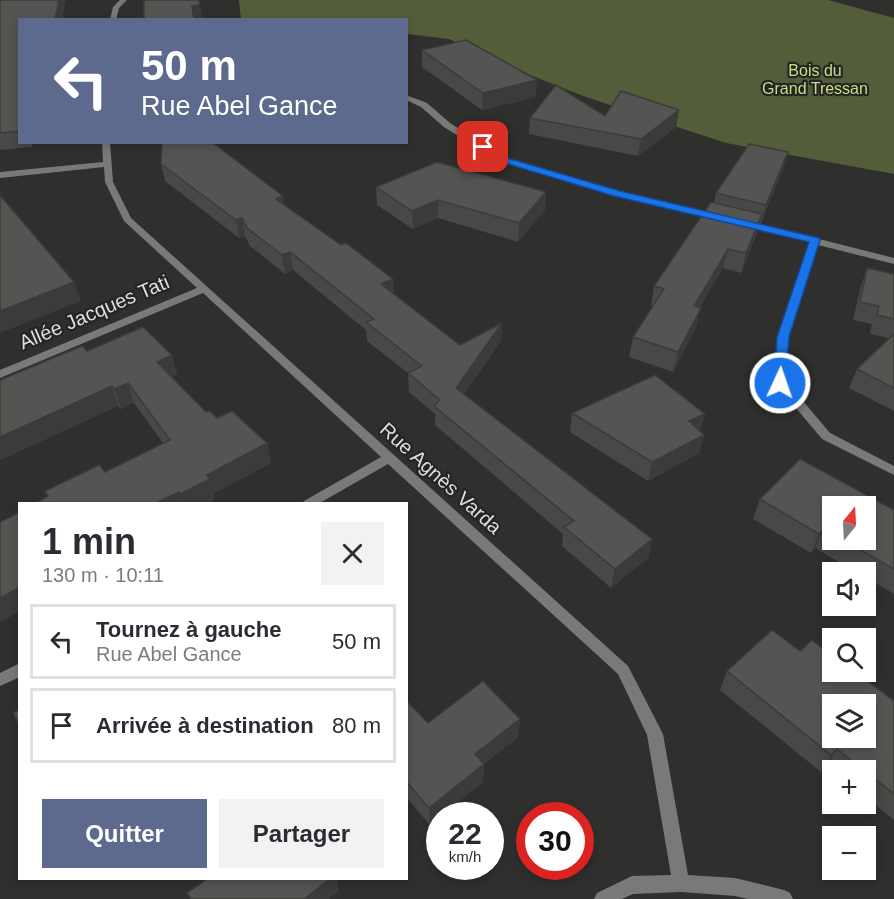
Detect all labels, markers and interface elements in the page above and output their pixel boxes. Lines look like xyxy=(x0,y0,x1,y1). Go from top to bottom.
icon: left xyxy=(42,42,120,120)
text: 50 m xyxy=(141,42,237,89)
park label: Bois du Grand Tressan xyxy=(762,62,868,97)
text: Rue Abel Gance xyxy=(141,91,338,121)
pin xyxy=(457,121,508,172)
icon: arrive xyxy=(466,130,499,163)
street label: Allée Jacques Tati xyxy=(16,270,172,354)
position arrow xyxy=(748,351,812,415)
street label: Rue Agnès Varda xyxy=(376,418,507,539)
north arrow xyxy=(822,496,876,550)
map controls xyxy=(822,496,876,880)
text: 1 min xyxy=(42,521,136,562)
button: close xyxy=(321,522,384,585)
button: sound xyxy=(822,562,876,616)
text: 130 m · 10:11 xyxy=(42,564,164,586)
text: Tournez à gauche xyxy=(96,617,281,642)
icon: left xyxy=(45,625,78,658)
button: search xyxy=(822,628,876,682)
text: 50 m xyxy=(332,629,381,654)
text: Rue Abel Gance xyxy=(96,643,242,665)
button: layers xyxy=(822,694,876,748)
icon: arrive xyxy=(45,709,78,742)
text: Arrivée à destination xyxy=(96,713,314,738)
text: 80 m xyxy=(332,713,381,738)
button: + xyxy=(822,760,876,814)
button: Quitter xyxy=(42,799,207,868)
button: Partager xyxy=(219,799,384,868)
speed limit sign: 30 xyxy=(516,802,594,880)
text: 22 xyxy=(448,817,482,850)
button: − xyxy=(822,826,876,880)
text: km/h xyxy=(449,848,481,865)

